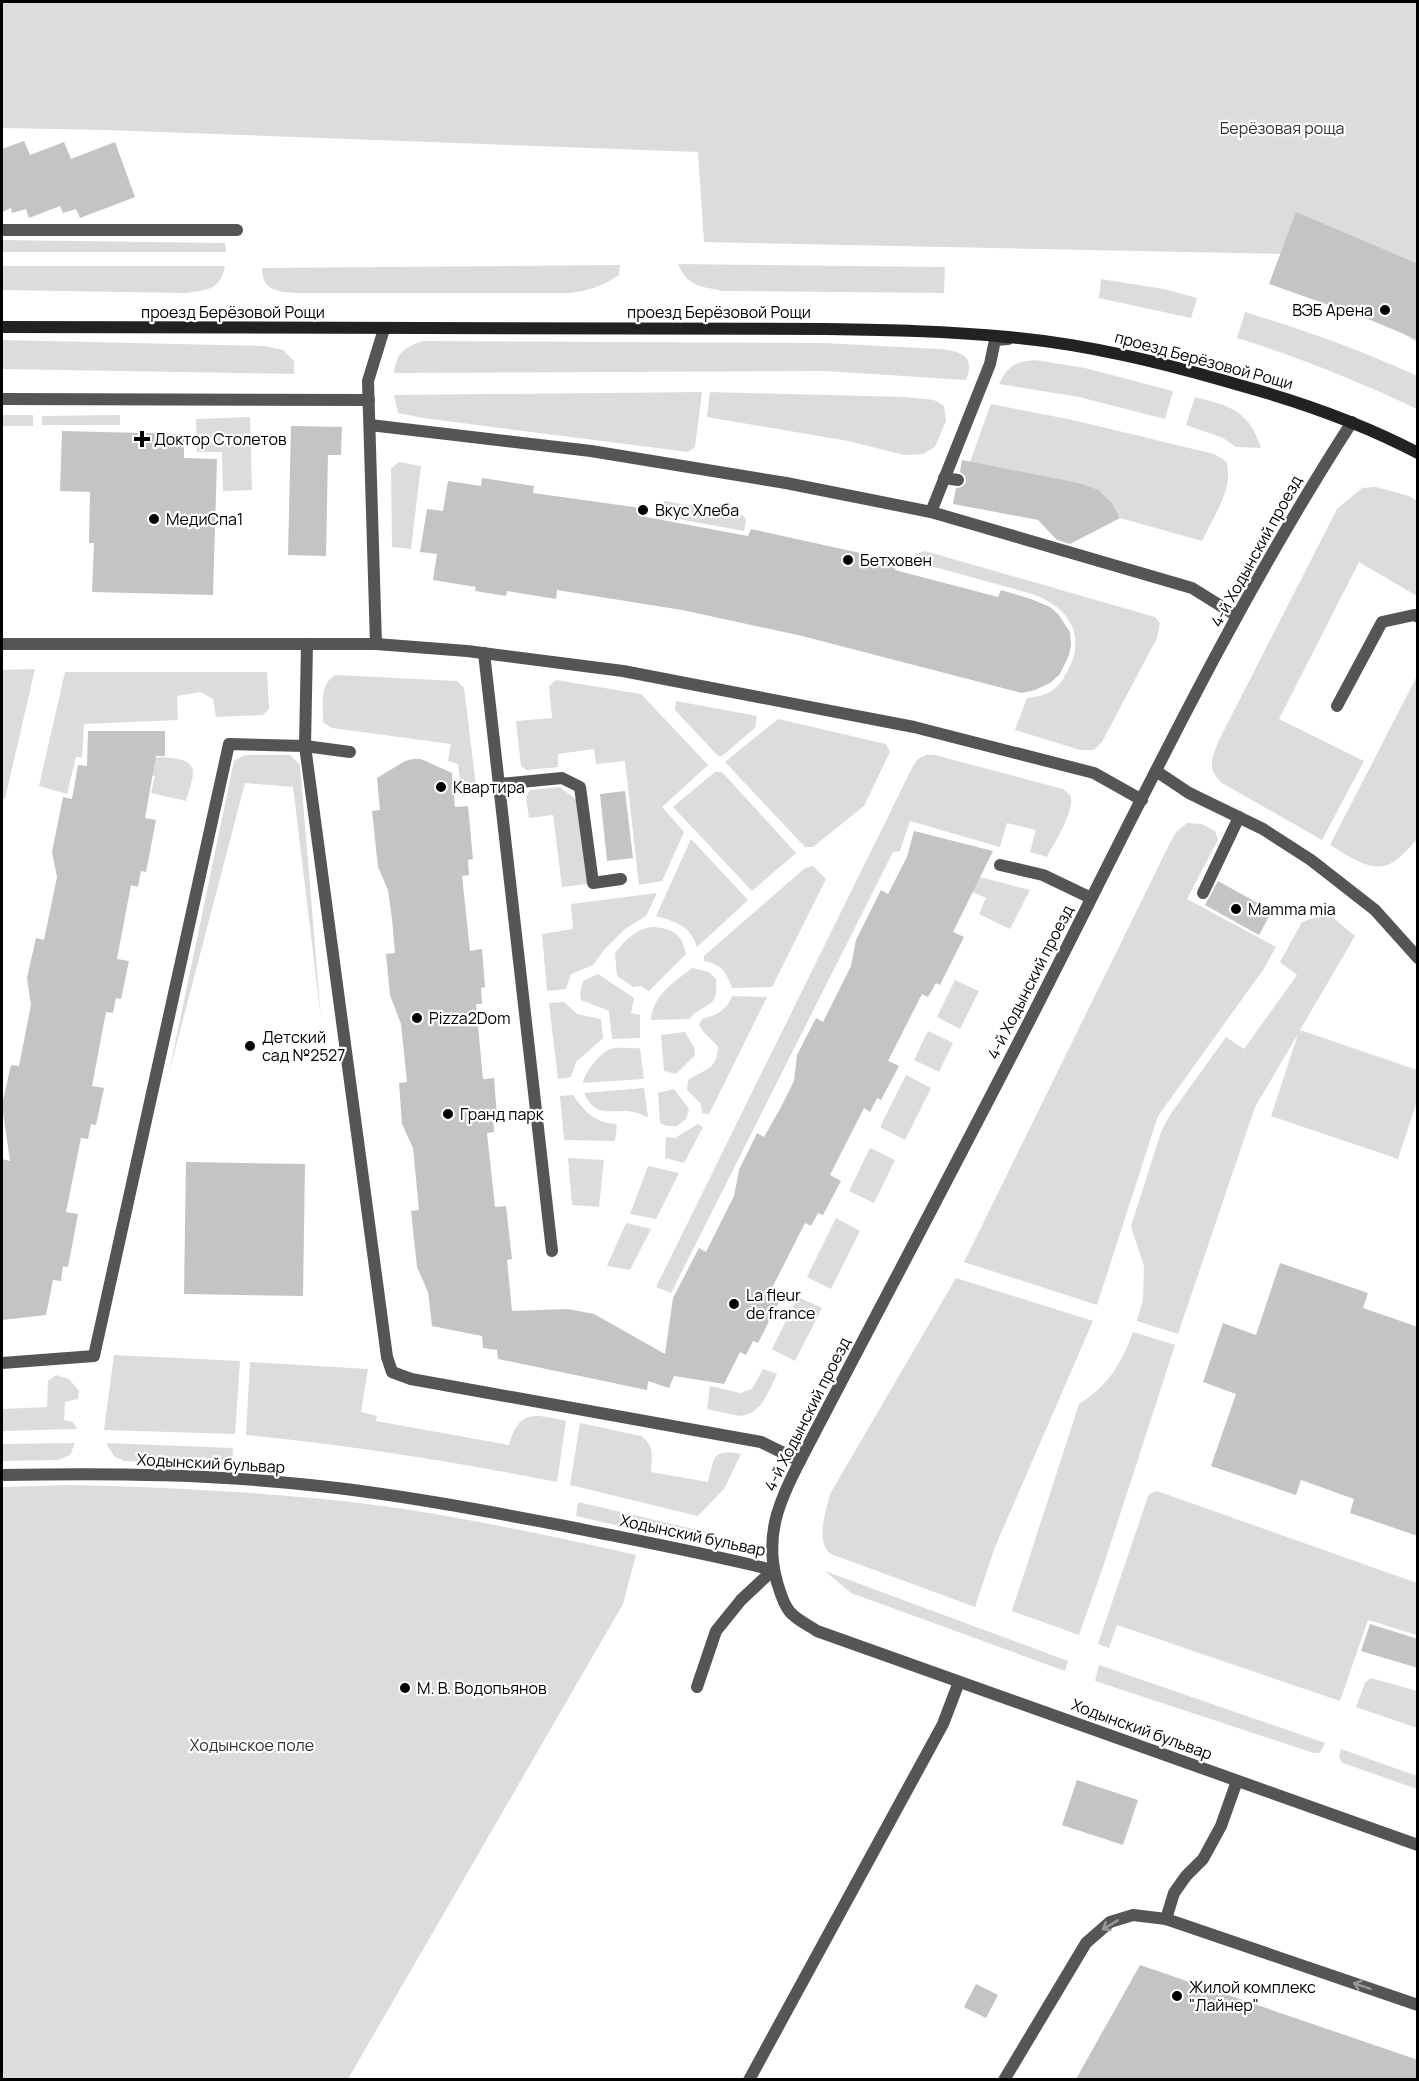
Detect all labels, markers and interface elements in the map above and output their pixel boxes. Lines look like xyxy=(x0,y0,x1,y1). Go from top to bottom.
park label: Берёзовая роща xyxy=(1220,117,1344,139)
place label: ВЭБ Арена xyxy=(1292,299,1373,321)
street label: проезд Берёзовой Рощи xyxy=(141,301,325,323)
street label: проезд Берёзовой Рощи xyxy=(627,301,811,323)
marker: ВЭБ Арена xyxy=(1378,303,1392,317)
street label: проезд Берёзовой Рощи xyxy=(1112,326,1296,394)
place label: Доктор Столетов xyxy=(154,428,287,450)
marker: Доктор Столетов xyxy=(135,432,149,446)
street label: 4-й Ходынский проезд xyxy=(1205,471,1307,631)
place label: Вкус Хлеба xyxy=(655,499,739,521)
marker: Вкус Хлеба xyxy=(636,503,650,517)
place label: МедиСпа1 xyxy=(166,508,243,530)
marker: МедиСпа1 xyxy=(147,512,161,526)
place label: Бетховен xyxy=(860,549,932,571)
marker: Бетховен xyxy=(841,553,855,567)
place label: Квартира xyxy=(453,776,525,798)
marker: Квартира xyxy=(434,780,448,794)
place label: Mamma mia xyxy=(1248,898,1336,920)
street label: 4-й Ходынский проезд xyxy=(982,901,1079,1063)
marker: Mamma mia xyxy=(1229,902,1243,916)
place label: Pizza2Dom xyxy=(429,1007,511,1029)
marker: Pizza2Dom xyxy=(410,1011,424,1025)
place label: Детский сад №2527 xyxy=(262,1026,345,1066)
marker: Детский сад №2527 xyxy=(243,1039,257,1053)
place label: Гранд парк xyxy=(460,1103,545,1125)
marker: Гранд парк xyxy=(441,1107,455,1121)
place label: La fleur de france xyxy=(746,1284,815,1324)
marker: La fleur de france xyxy=(727,1297,741,1311)
street label: 4-й Ходынский проезд xyxy=(759,1333,856,1495)
street label: Ходынский бульвар xyxy=(136,1448,286,1478)
street label: Ходынский бульвар xyxy=(618,1509,768,1561)
place label: М. В. Водопьянов xyxy=(417,1677,547,1699)
marker: М. В. Водопьянов xyxy=(398,1681,412,1695)
street label: Ходынский бульвар xyxy=(1069,1693,1215,1765)
park label: Ходынское поле xyxy=(190,1734,314,1756)
one-way arrow xyxy=(1102,1919,1119,1931)
place label: Жилой комплекс "Лайнер" xyxy=(1189,1976,1316,2016)
one-way arrow xyxy=(1353,1980,1372,1991)
marker: Жилой комплекс "Лайнер" xyxy=(1170,1989,1184,2003)

